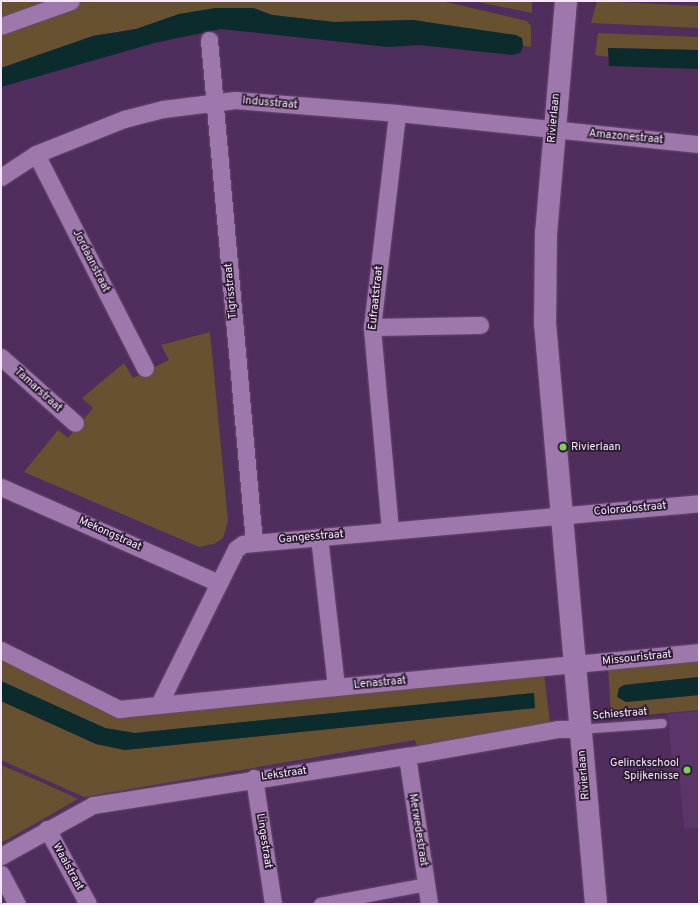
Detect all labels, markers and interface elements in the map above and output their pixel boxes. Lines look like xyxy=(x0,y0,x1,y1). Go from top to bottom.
street label: Rivierlaan xyxy=(545,93,563,143)
street label: Indusstraat xyxy=(242,94,298,112)
street label: Amazonestraat xyxy=(588,127,664,147)
street label: Jordaanstraat xyxy=(70,227,112,295)
street label: Tigrisstraat xyxy=(222,262,240,320)
street label: Eufraatstraat xyxy=(366,265,386,331)
street label: Tamarstraat xyxy=(11,365,65,415)
place label: Rivierlaan xyxy=(571,440,621,454)
marker: Rivierlaan xyxy=(558,442,568,452)
street label: Coloradostraat xyxy=(593,499,667,519)
street label: Mekongstraat xyxy=(77,514,143,554)
street label: Gangesstraat xyxy=(278,528,344,546)
street label: Missouristraat xyxy=(602,648,672,668)
street label: Lenastraat xyxy=(353,674,407,692)
street label: Schiestraat xyxy=(592,705,648,723)
street label: Rivierlaan xyxy=(575,750,593,800)
place label: Gelinckschool Spijkenisse xyxy=(610,757,679,783)
street label: Lekstraat xyxy=(260,764,308,784)
marker: Gelinckschool Spijkenisse xyxy=(682,765,692,775)
street label: Merwedestraat xyxy=(406,793,430,867)
street label: Lingestraat xyxy=(253,812,275,870)
street label: Waalstraat xyxy=(50,841,86,893)

